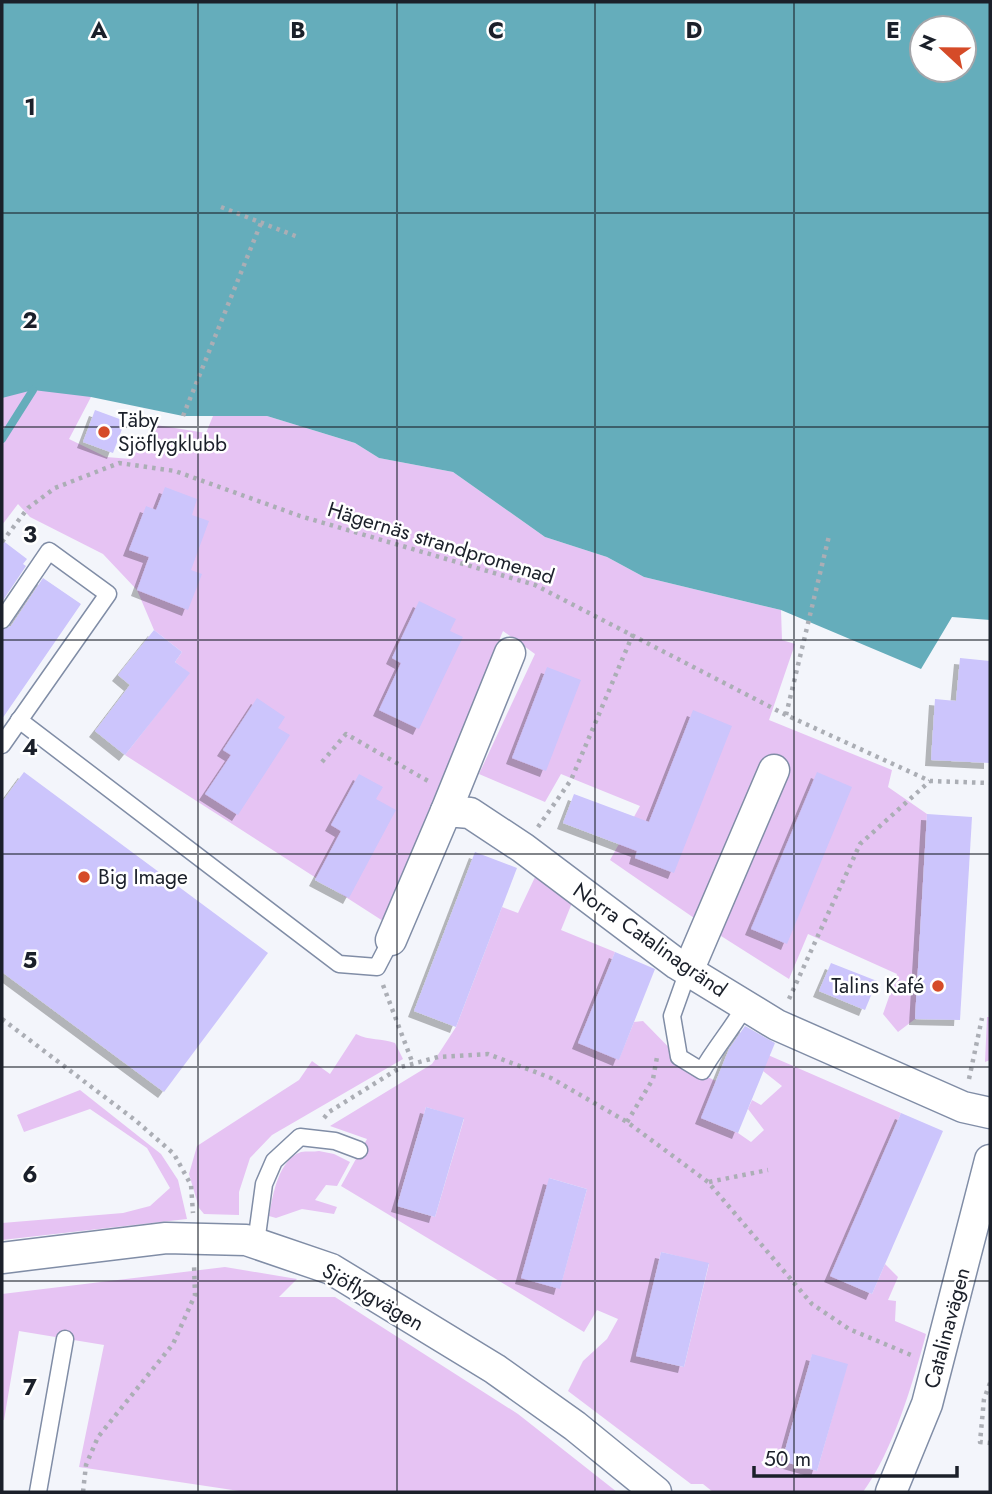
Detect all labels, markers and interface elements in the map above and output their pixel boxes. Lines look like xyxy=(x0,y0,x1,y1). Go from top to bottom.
text: A xyxy=(90,13,108,47)
text: B xyxy=(290,13,306,47)
text: C xyxy=(488,13,504,47)
text: D xyxy=(686,13,703,47)
text: E xyxy=(886,13,900,47)
north arrow xyxy=(908,14,978,84)
text: N xyxy=(912,31,943,55)
text: 1 xyxy=(24,90,36,124)
text: 2 xyxy=(22,303,38,337)
place label: Täby Sjöflygklubb xyxy=(118,405,227,459)
marker: Täby Sjöflygklubb xyxy=(96,424,112,440)
street label: Hägernäs strandpromenad xyxy=(324,494,558,592)
text: 3 xyxy=(23,517,37,551)
text: 4 xyxy=(22,730,38,764)
place label: Big Image xyxy=(98,862,188,892)
marker: Big Image xyxy=(76,869,92,885)
street label: Norra Catalinagränd xyxy=(567,876,733,1004)
text: 5 xyxy=(23,943,37,977)
place label: Talins Kafé xyxy=(831,971,924,1001)
marker: Talins Kafé xyxy=(930,978,946,994)
text: 6 xyxy=(22,1157,38,1191)
street label: Sjöflygvägen xyxy=(316,1256,430,1338)
street label: Catalinavägen xyxy=(916,1264,978,1392)
text: 7 xyxy=(23,1370,37,1404)
scale bar xyxy=(754,1434,957,1478)
text: 50 m xyxy=(764,1444,811,1474)

